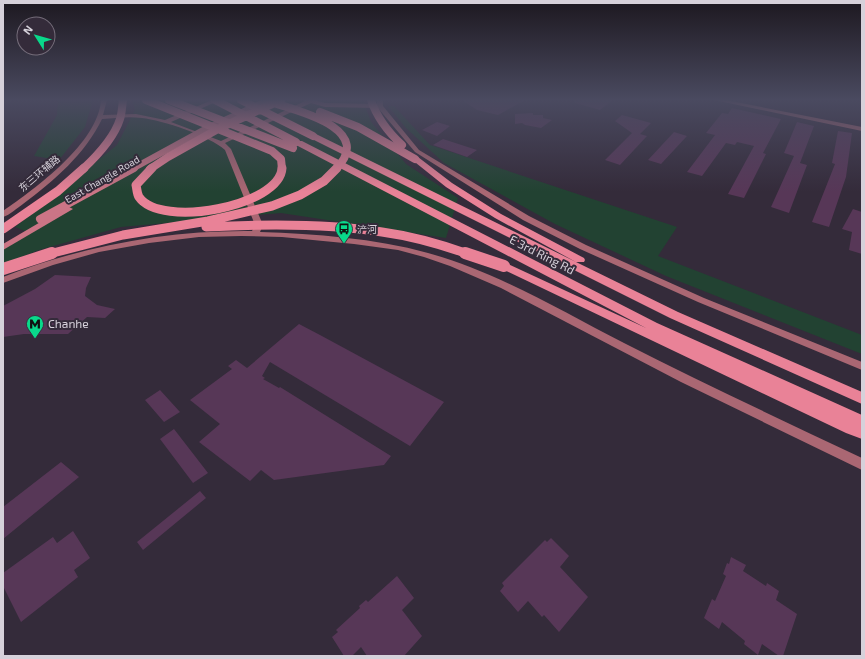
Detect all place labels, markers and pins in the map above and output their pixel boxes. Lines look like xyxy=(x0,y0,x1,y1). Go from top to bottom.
bus stop icon: 浐河 xyxy=(334,219,354,244)
place label: 浐河 xyxy=(357,223,377,235)
metro station icon: Chanhe xyxy=(25,314,45,339)
place label: Chanhe xyxy=(48,316,89,330)

